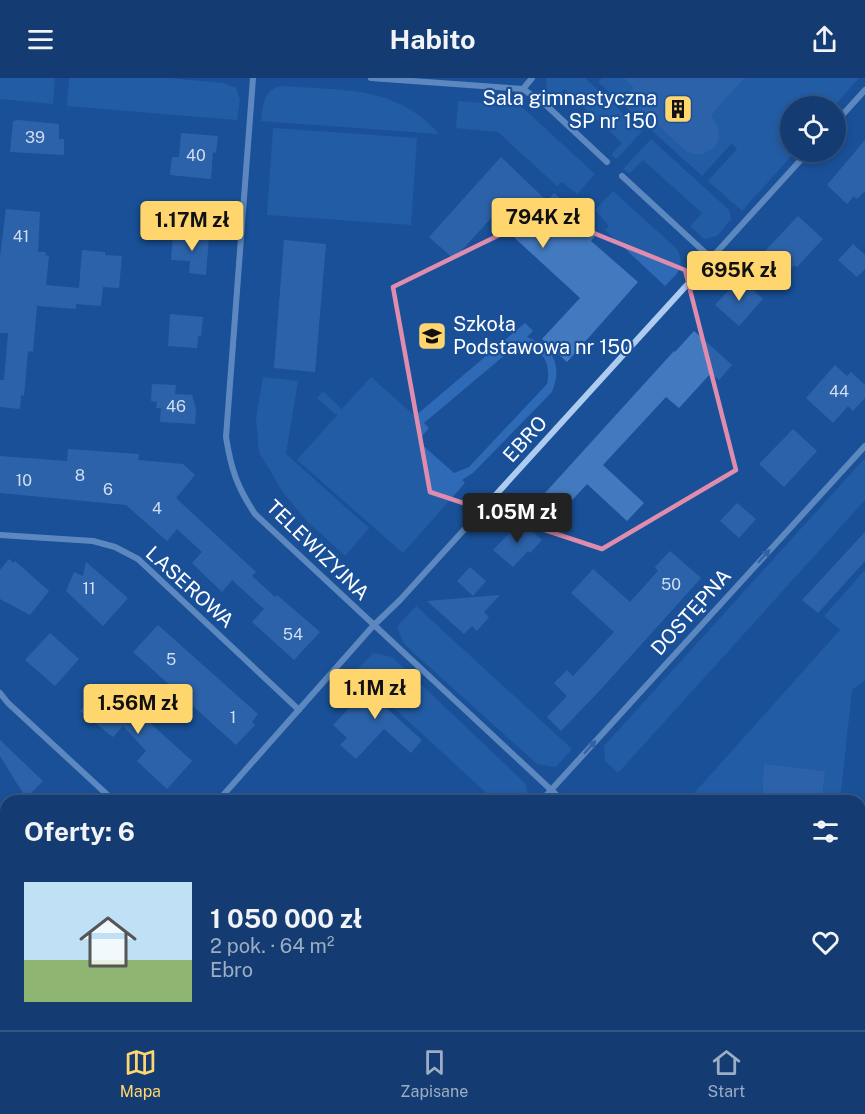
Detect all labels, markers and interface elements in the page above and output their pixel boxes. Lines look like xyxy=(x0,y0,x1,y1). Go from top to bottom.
icon: menu xyxy=(24,23,57,56)
text: Habito xyxy=(389,23,476,55)
icon: share xyxy=(808,23,841,56)
place label: Sala gimnastyczna SP nr 150 xyxy=(482,86,657,133)
building icon: Sala gimnastyczna SP nr 150 xyxy=(662,93,694,125)
map controls xyxy=(780,96,846,162)
button: locate xyxy=(780,96,846,162)
house number: 39 xyxy=(25,128,45,147)
house number: 40 xyxy=(186,146,206,165)
pin: 794K zł xyxy=(488,198,598,249)
pin: 1.17M zł xyxy=(130,201,254,252)
text: 794K zł xyxy=(506,205,580,229)
text: 1.17M zł xyxy=(154,208,230,232)
house number: 41 xyxy=(13,227,29,246)
pin: 695K zł xyxy=(684,251,794,302)
text: 695K zł xyxy=(701,258,777,282)
place label: Szkoła Podstawowa nr 150 xyxy=(453,312,632,359)
school or university icon: Szkoła Podstawowa nr 150 xyxy=(416,320,448,352)
house number: 44 xyxy=(829,382,849,401)
house number: 46 xyxy=(166,397,186,416)
street label: EBRO xyxy=(498,411,552,467)
house number: 8 xyxy=(75,466,85,485)
house number: 10 xyxy=(16,471,32,490)
house number: 6 xyxy=(103,480,113,499)
pin: 1.05M zł xyxy=(455,493,579,544)
street label: TELEWIZYJNA xyxy=(261,495,375,605)
house number: 4 xyxy=(152,499,162,518)
text: 1.05M zł xyxy=(477,500,557,524)
street label: LASEROWA xyxy=(141,541,239,633)
one-way arrow xyxy=(757,549,770,564)
street label: DOSTĘPNA xyxy=(646,564,736,660)
house number: 50 xyxy=(661,575,681,594)
house number: 11 xyxy=(82,579,96,598)
house number: 54 xyxy=(283,625,303,644)
house number: 5 xyxy=(166,650,176,669)
pin: 1.1M zł xyxy=(320,669,430,720)
text: 1.1M zł xyxy=(344,676,406,700)
pin: 1.56M zł xyxy=(76,684,200,735)
text: 1.56M zł xyxy=(98,691,178,715)
house number: 1 xyxy=(230,708,236,727)
one-way arrow xyxy=(583,739,597,754)
icon: filters xyxy=(809,815,842,848)
text: Oferty: 6 xyxy=(24,816,135,847)
text: 1 050 000 zł xyxy=(210,903,362,934)
icon: home xyxy=(72,906,144,978)
icon: heart xyxy=(809,926,842,959)
text: 2 pok. · 64 m² xyxy=(210,934,334,958)
text: Ebro xyxy=(210,958,253,982)
tab: Mapa xyxy=(120,1046,161,1101)
tab: Zapisane xyxy=(400,1046,468,1101)
tab: Start xyxy=(708,1046,745,1101)

